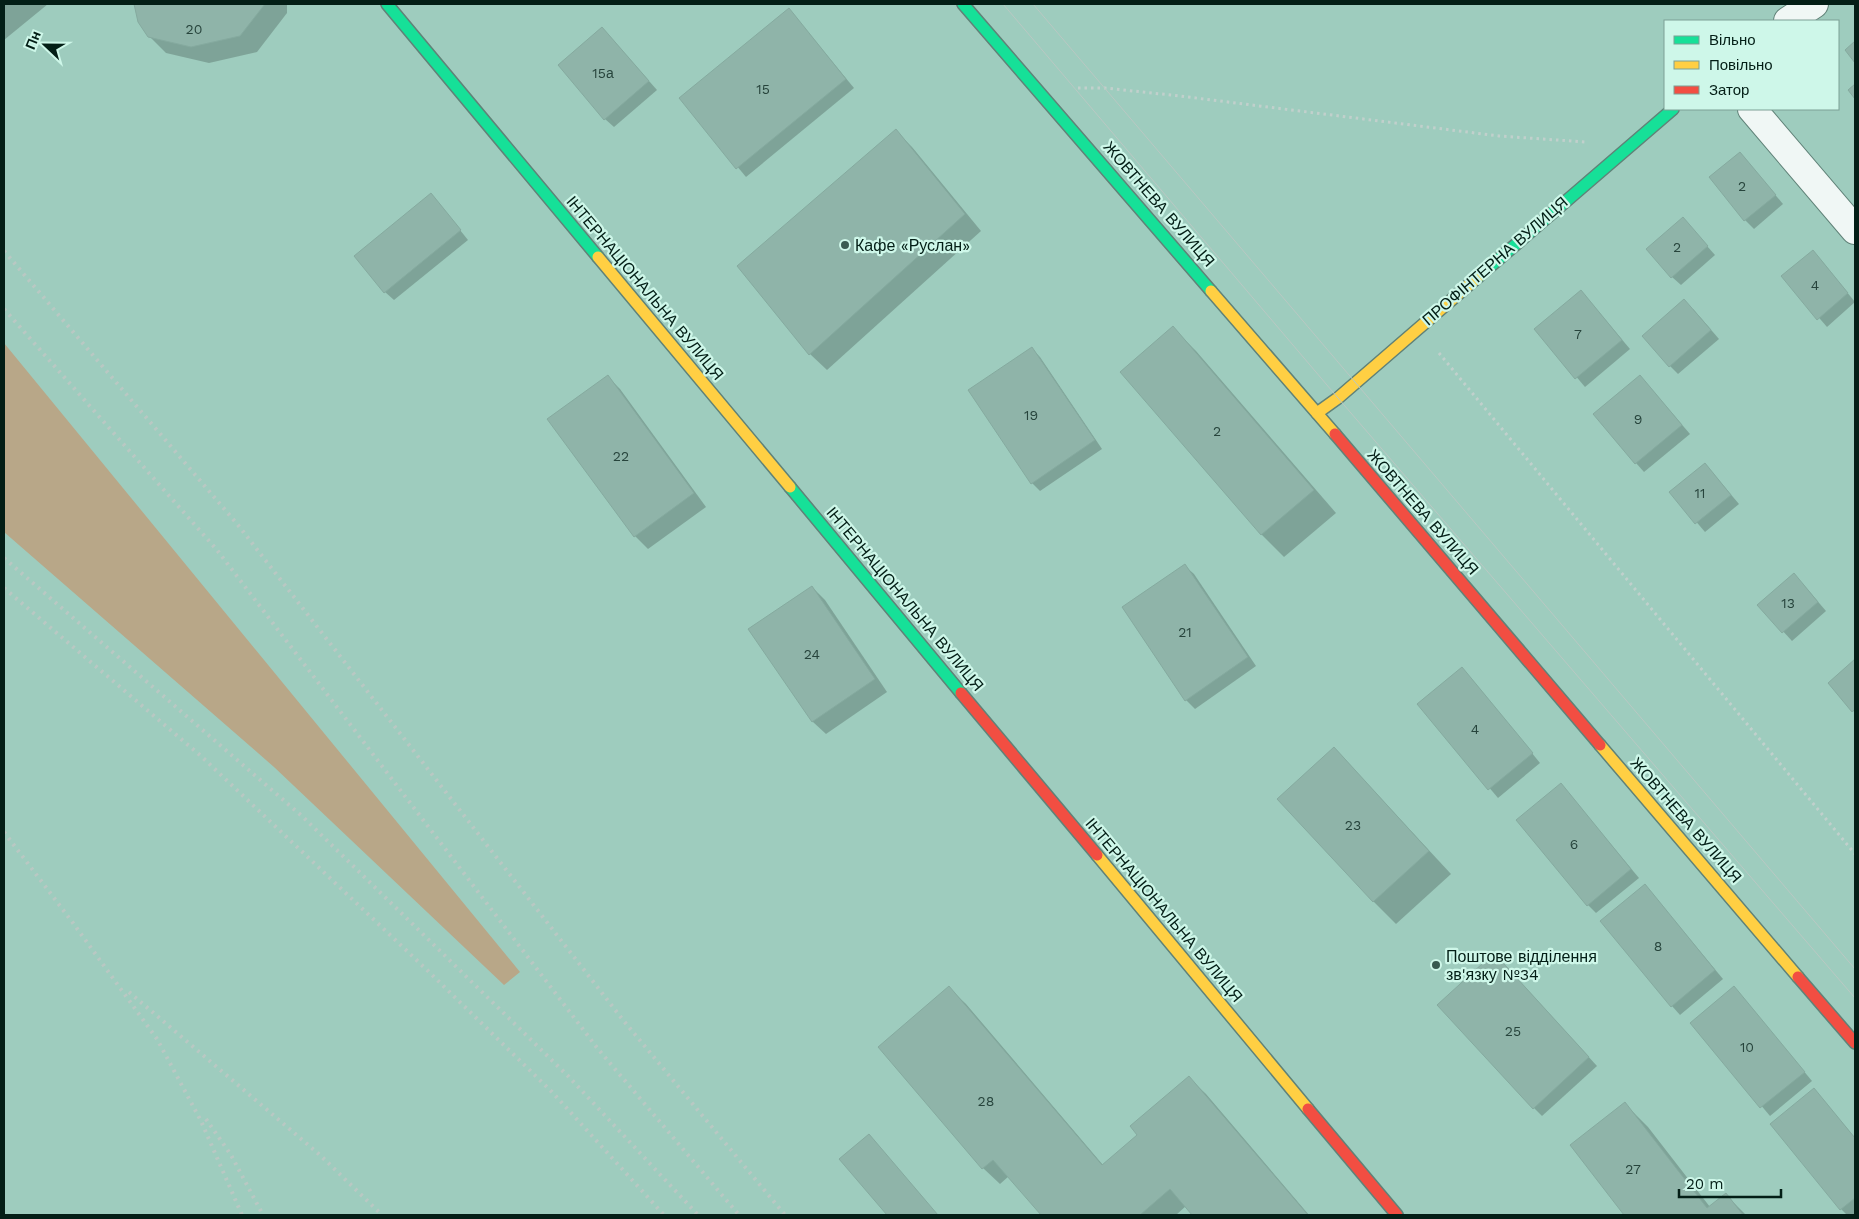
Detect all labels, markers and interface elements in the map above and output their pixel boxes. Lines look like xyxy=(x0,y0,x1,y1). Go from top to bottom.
north arrow xyxy=(20,20,70,70)
legend xyxy=(1664,20,1839,110)
house number: 20 xyxy=(186,21,202,37)
text: Пн xyxy=(22,29,44,52)
text: Вільно xyxy=(1709,31,1756,49)
text: Повільно xyxy=(1709,56,1773,74)
house number: 15а xyxy=(592,65,614,81)
house number: 15 xyxy=(756,81,770,97)
text: Затор xyxy=(1709,81,1749,99)
street label: ЖОВТНЕВА ВУЛИЦЯ xyxy=(1099,137,1219,271)
house number: 2 xyxy=(1738,178,1746,194)
street label: ІНТЕРНАЦІОНАЛЬНА ВУЛИЦЯ xyxy=(562,192,728,384)
street label: ПРОФІНТЕРНА ВУЛИЦЯ xyxy=(1418,193,1572,329)
place label: Кафе «Руслан» xyxy=(855,236,970,255)
marker: Кафе «Руслан» xyxy=(839,239,851,251)
house number: 2 xyxy=(1673,239,1681,255)
house number: 4 xyxy=(1811,277,1819,293)
house number: 7 xyxy=(1574,326,1582,342)
house number: 19 xyxy=(1024,407,1038,423)
house number: 9 xyxy=(1634,411,1642,427)
house number: 2 xyxy=(1213,423,1221,439)
street label: ЖОВТНЕВА ВУЛИЦЯ xyxy=(1363,445,1483,579)
house number: 22 xyxy=(613,448,629,464)
house number: 11 xyxy=(1695,485,1705,501)
street label: ІНТЕРНАЦІОНАЛЬНА ВУЛИЦЯ xyxy=(822,503,988,695)
house number: 13 xyxy=(1781,595,1795,611)
house number: 21 xyxy=(1178,624,1192,640)
house number: 24 xyxy=(804,646,820,662)
house number: 4 xyxy=(1471,721,1479,737)
street label: ЖОВТНЕВА ВУЛИЦЯ xyxy=(1626,753,1746,887)
street label: ІНТЕРНАЦІОНАЛЬНА ВУЛИЦЯ xyxy=(1081,814,1247,1006)
house number: 23 xyxy=(1345,817,1361,833)
house number: 6 xyxy=(1570,836,1578,852)
house number: 8 xyxy=(1654,938,1662,954)
place label: Поштове відділення зв'язку №34 xyxy=(1446,947,1597,984)
marker: Поштове відділення зв'язку №34 xyxy=(1430,959,1442,971)
house number: 25 xyxy=(1505,1023,1521,1039)
house number: 10 xyxy=(1740,1039,1754,1055)
house number: 28 xyxy=(978,1093,994,1109)
house number: 27 xyxy=(1625,1161,1641,1177)
scale bar xyxy=(1679,1166,1782,1198)
text: 20 m xyxy=(1686,1175,1724,1193)

